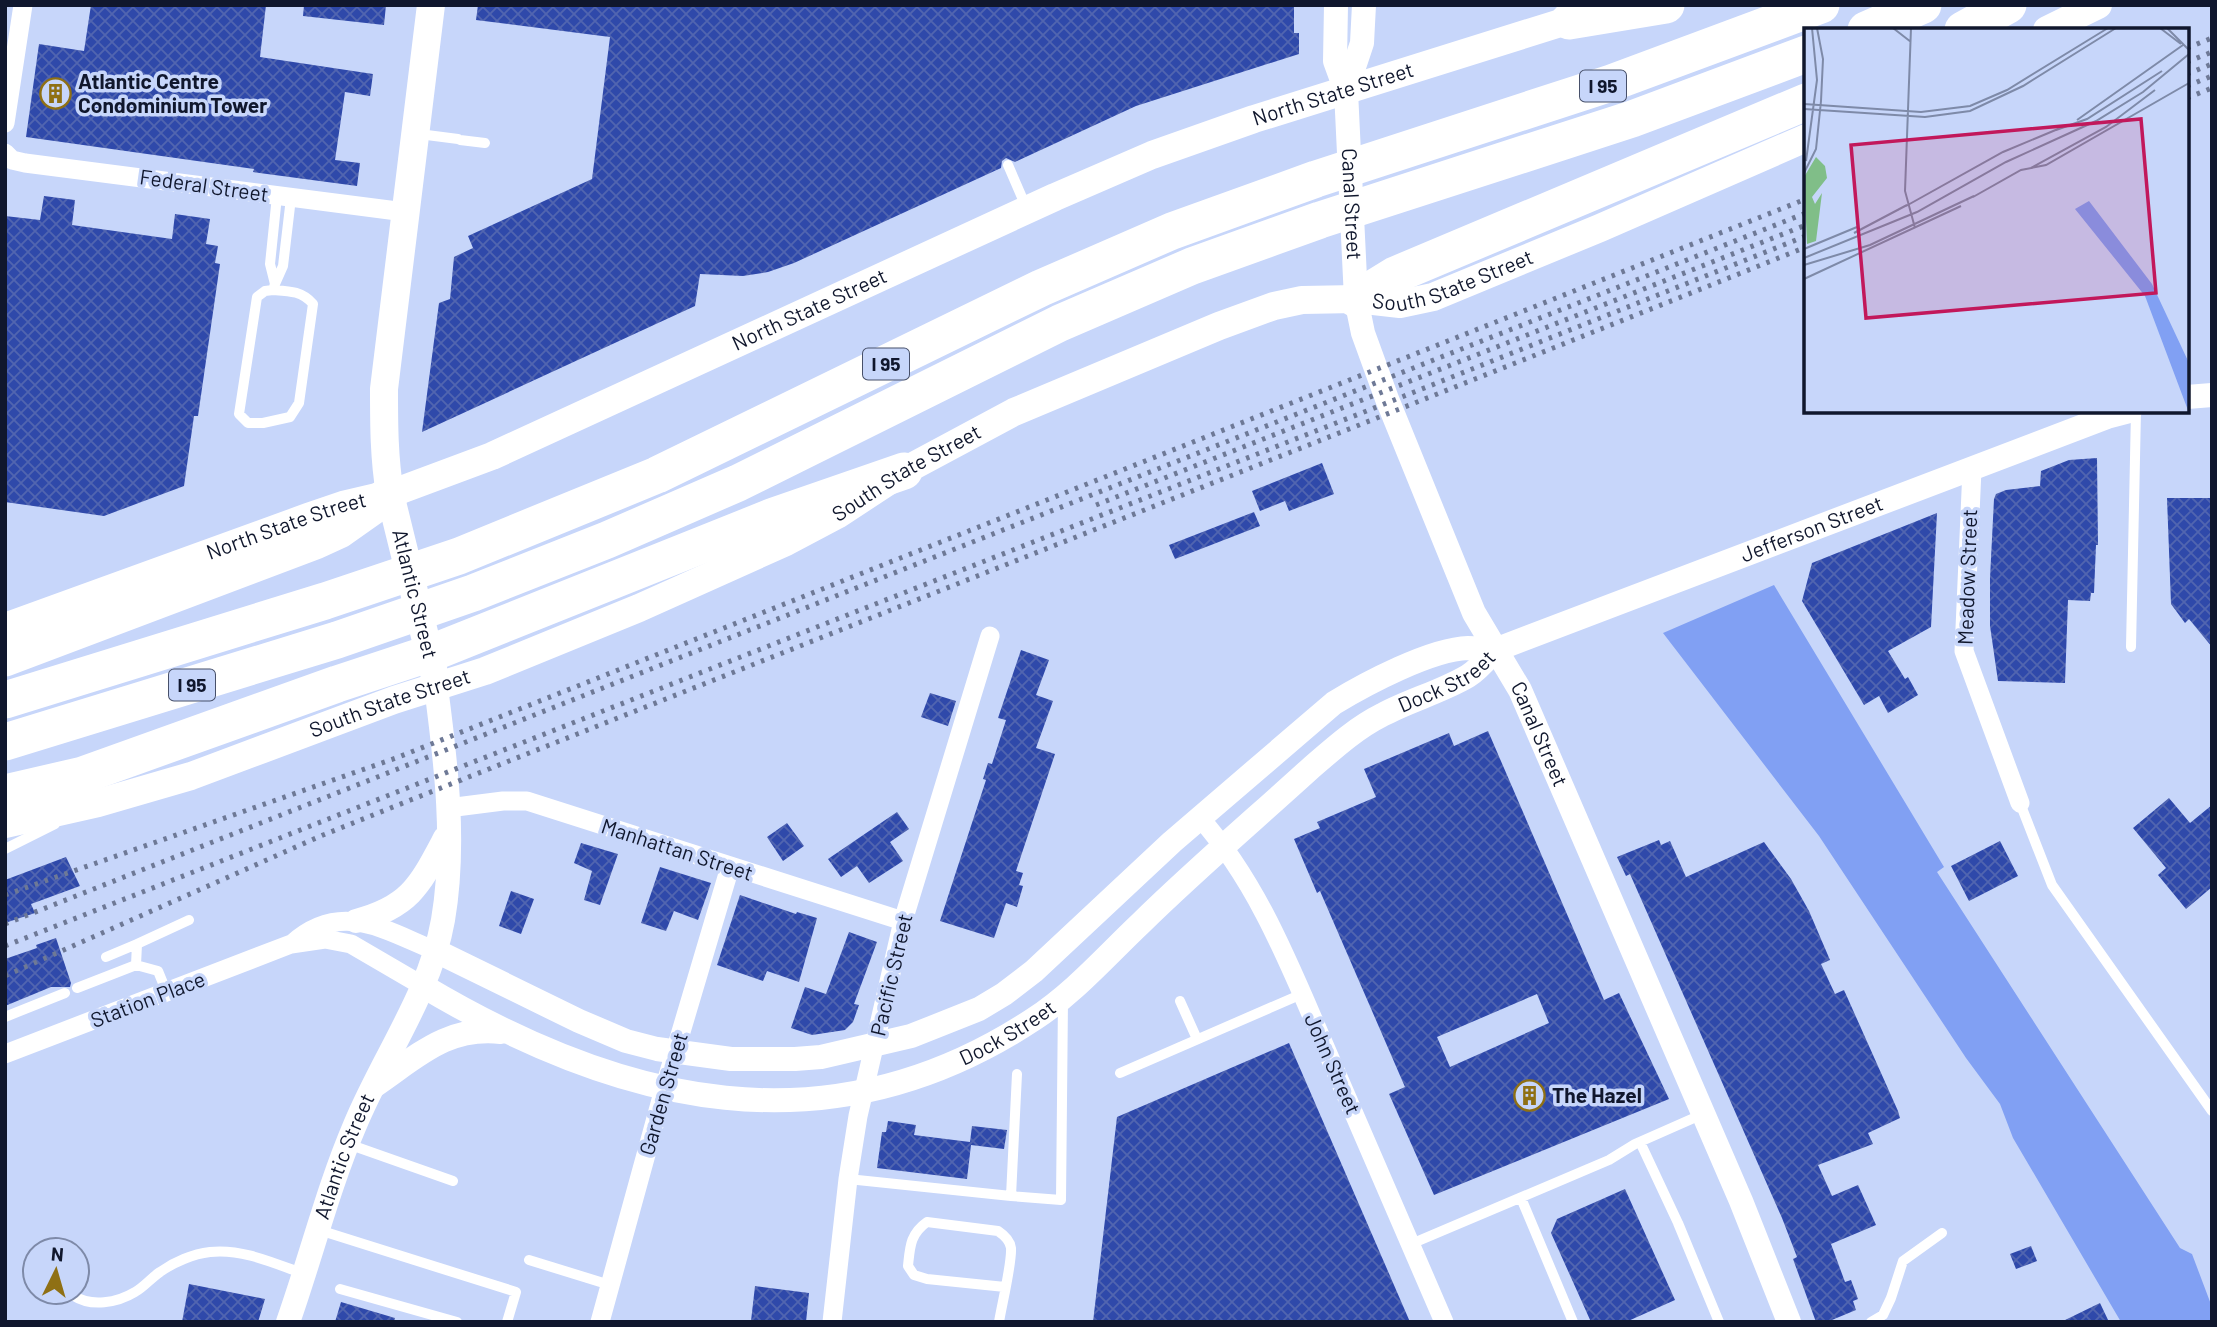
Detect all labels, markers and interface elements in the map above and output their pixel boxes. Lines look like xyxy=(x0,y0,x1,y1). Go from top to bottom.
inset map xyxy=(1804,28,2189,413)
street label: North State Street xyxy=(1249,56,1416,130)
place label: Atlantic Centre Condominium Tower xyxy=(78,68,267,117)
road number: I 95 xyxy=(1580,71,1626,102)
building icon: Atlantic Centre Condominium Tower xyxy=(38,77,72,111)
street label: Canal Street xyxy=(1338,147,1368,260)
street label: Federal Street xyxy=(138,163,270,206)
street label: South State Street xyxy=(1371,243,1536,316)
street label: North State Street xyxy=(728,262,890,355)
road number: I 95 xyxy=(863,348,909,380)
street label: South State Street xyxy=(827,418,985,526)
street label: North State Street xyxy=(203,486,368,564)
street label: Jefferson Street xyxy=(1737,490,1886,566)
street label: Meadow Street xyxy=(1952,509,1981,645)
street label: Atlantic Street xyxy=(388,526,444,661)
street label: Dock Street xyxy=(1394,645,1500,717)
street label: South State Street xyxy=(305,663,473,742)
road number: I 95 xyxy=(169,670,215,700)
street label: Canal Street xyxy=(1507,676,1574,790)
street label: Manhattan Street xyxy=(599,812,756,885)
street label: Pacific Street xyxy=(864,911,917,1038)
street label: Station Place xyxy=(87,965,208,1032)
street label: Dock Street xyxy=(955,994,1060,1070)
street label: John Street xyxy=(1300,1009,1367,1118)
street label: Garden Street xyxy=(633,1029,692,1158)
building icon: The Hazel xyxy=(1512,1079,1546,1113)
place label: The Hazel xyxy=(1552,1082,1642,1107)
street label: Atlantic Street xyxy=(308,1089,379,1222)
north arrow xyxy=(21,1236,91,1306)
text: N xyxy=(50,1242,65,1266)

